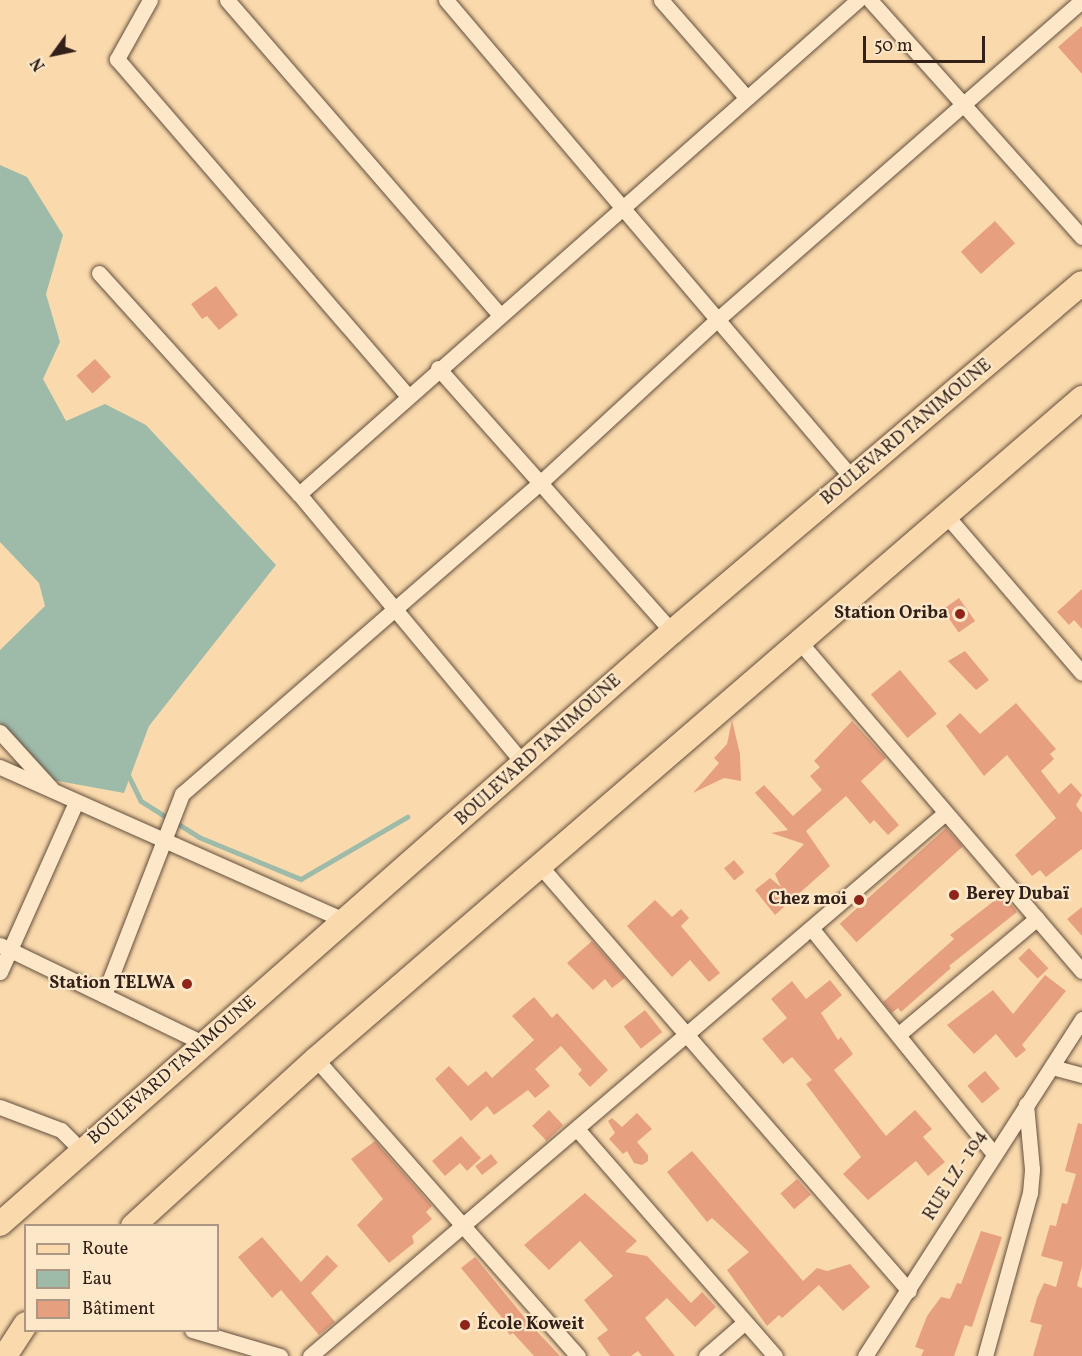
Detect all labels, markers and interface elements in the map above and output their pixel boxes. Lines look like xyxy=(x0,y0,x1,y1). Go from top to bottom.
north arrow xyxy=(24,24,84,84)
scale bar xyxy=(866,24,988,62)
text: 50 m xyxy=(874,34,913,59)
text: N xyxy=(27,53,51,75)
street label: BOULEVARD TANIMOUNE xyxy=(817,355,997,511)
place label: Station Oriba xyxy=(834,603,948,625)
marker: Station Oriba xyxy=(953,607,967,621)
street label: BOULEVARD TANIMOUNE xyxy=(451,671,627,831)
place label: Berey Dubaï xyxy=(966,884,1070,906)
marker: Berey Dubaï xyxy=(947,888,961,902)
place label: Chez moi xyxy=(768,889,847,911)
marker: Chez moi xyxy=(852,893,866,907)
place label: Station TELWA xyxy=(49,973,175,995)
marker: Station TELWA xyxy=(180,977,194,991)
street label: BOULEVARD TANIMOUNE xyxy=(84,992,262,1150)
street label: RUE LZ - 104 xyxy=(920,1127,992,1225)
legend xyxy=(24,1224,219,1332)
text: Route xyxy=(82,1237,128,1262)
text: Eau xyxy=(82,1267,112,1292)
text: Bâtiment xyxy=(82,1297,155,1322)
place label: École Koweit xyxy=(477,1314,584,1336)
marker: École Koweit xyxy=(458,1318,472,1332)

